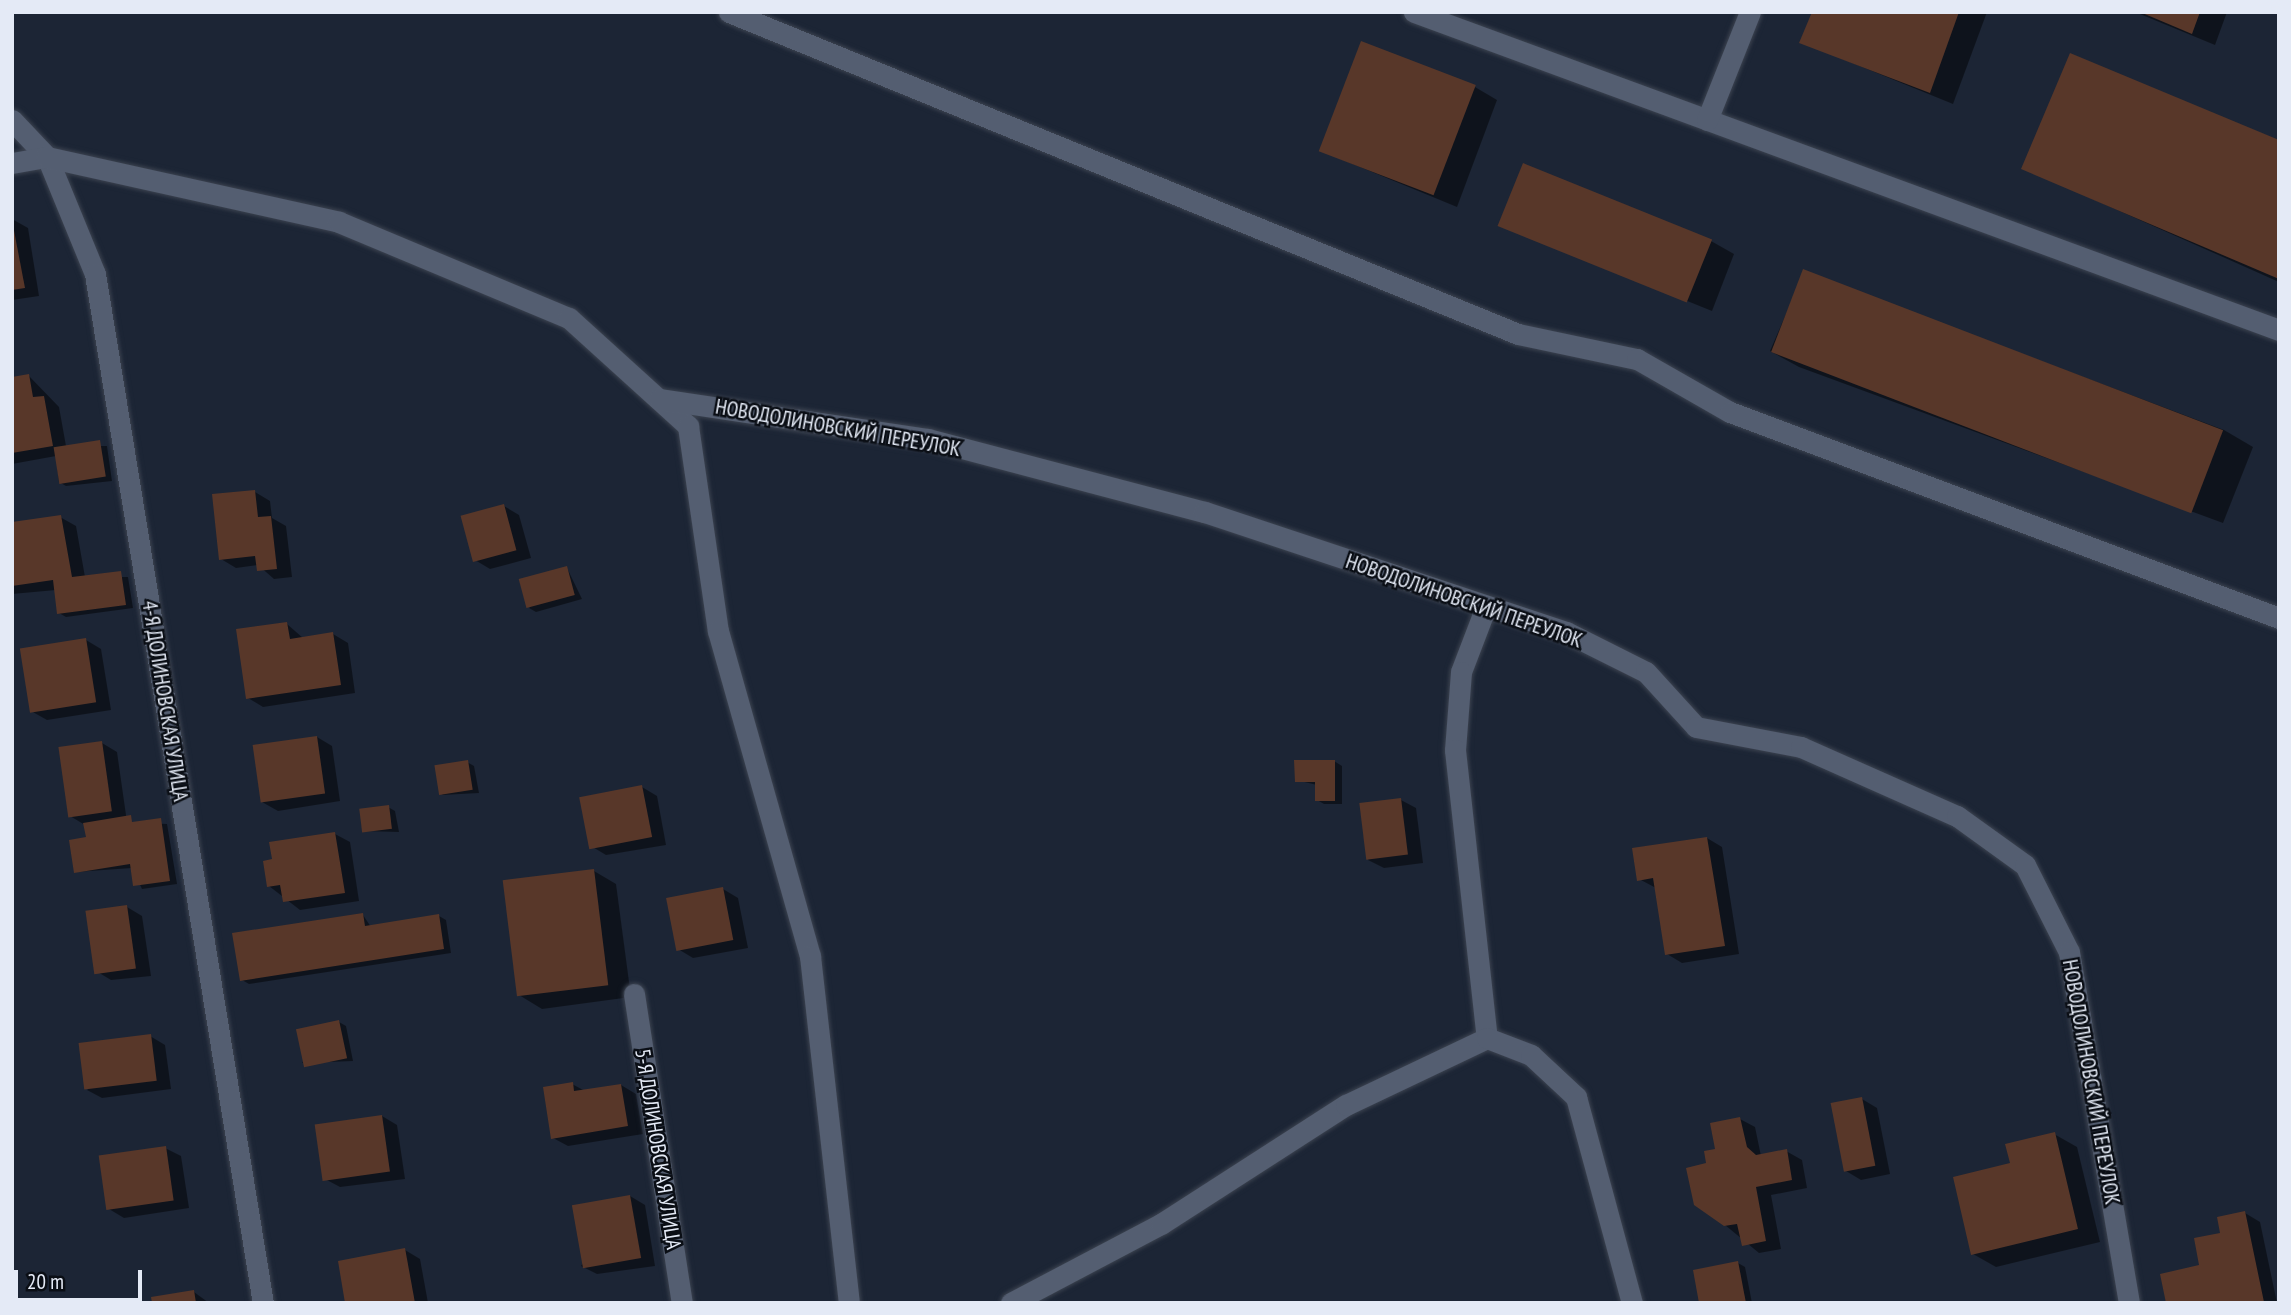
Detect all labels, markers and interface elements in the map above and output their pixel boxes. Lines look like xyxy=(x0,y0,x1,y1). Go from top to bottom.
street label: НОВОДОЛИНОВСКИЙ ПЕРЕУЛОК xyxy=(714,394,962,462)
street label: НОВОДОЛИНОВСКИЙ ПЕРЕУЛОК xyxy=(1343,549,1585,653)
street label: 4-Я ДОЛИНОВСКАЯ УЛИЦА xyxy=(137,598,193,804)
street label: НОВОДОЛИНОВСКИЙ ПЕРЕУЛОК xyxy=(2057,958,2125,1206)
street label: 5-Я ДОЛИНОВСКАЯ УЛИЦА xyxy=(630,1046,686,1252)
scale bar xyxy=(18,1256,145,1300)
text: 20 m xyxy=(27,1268,64,1295)

